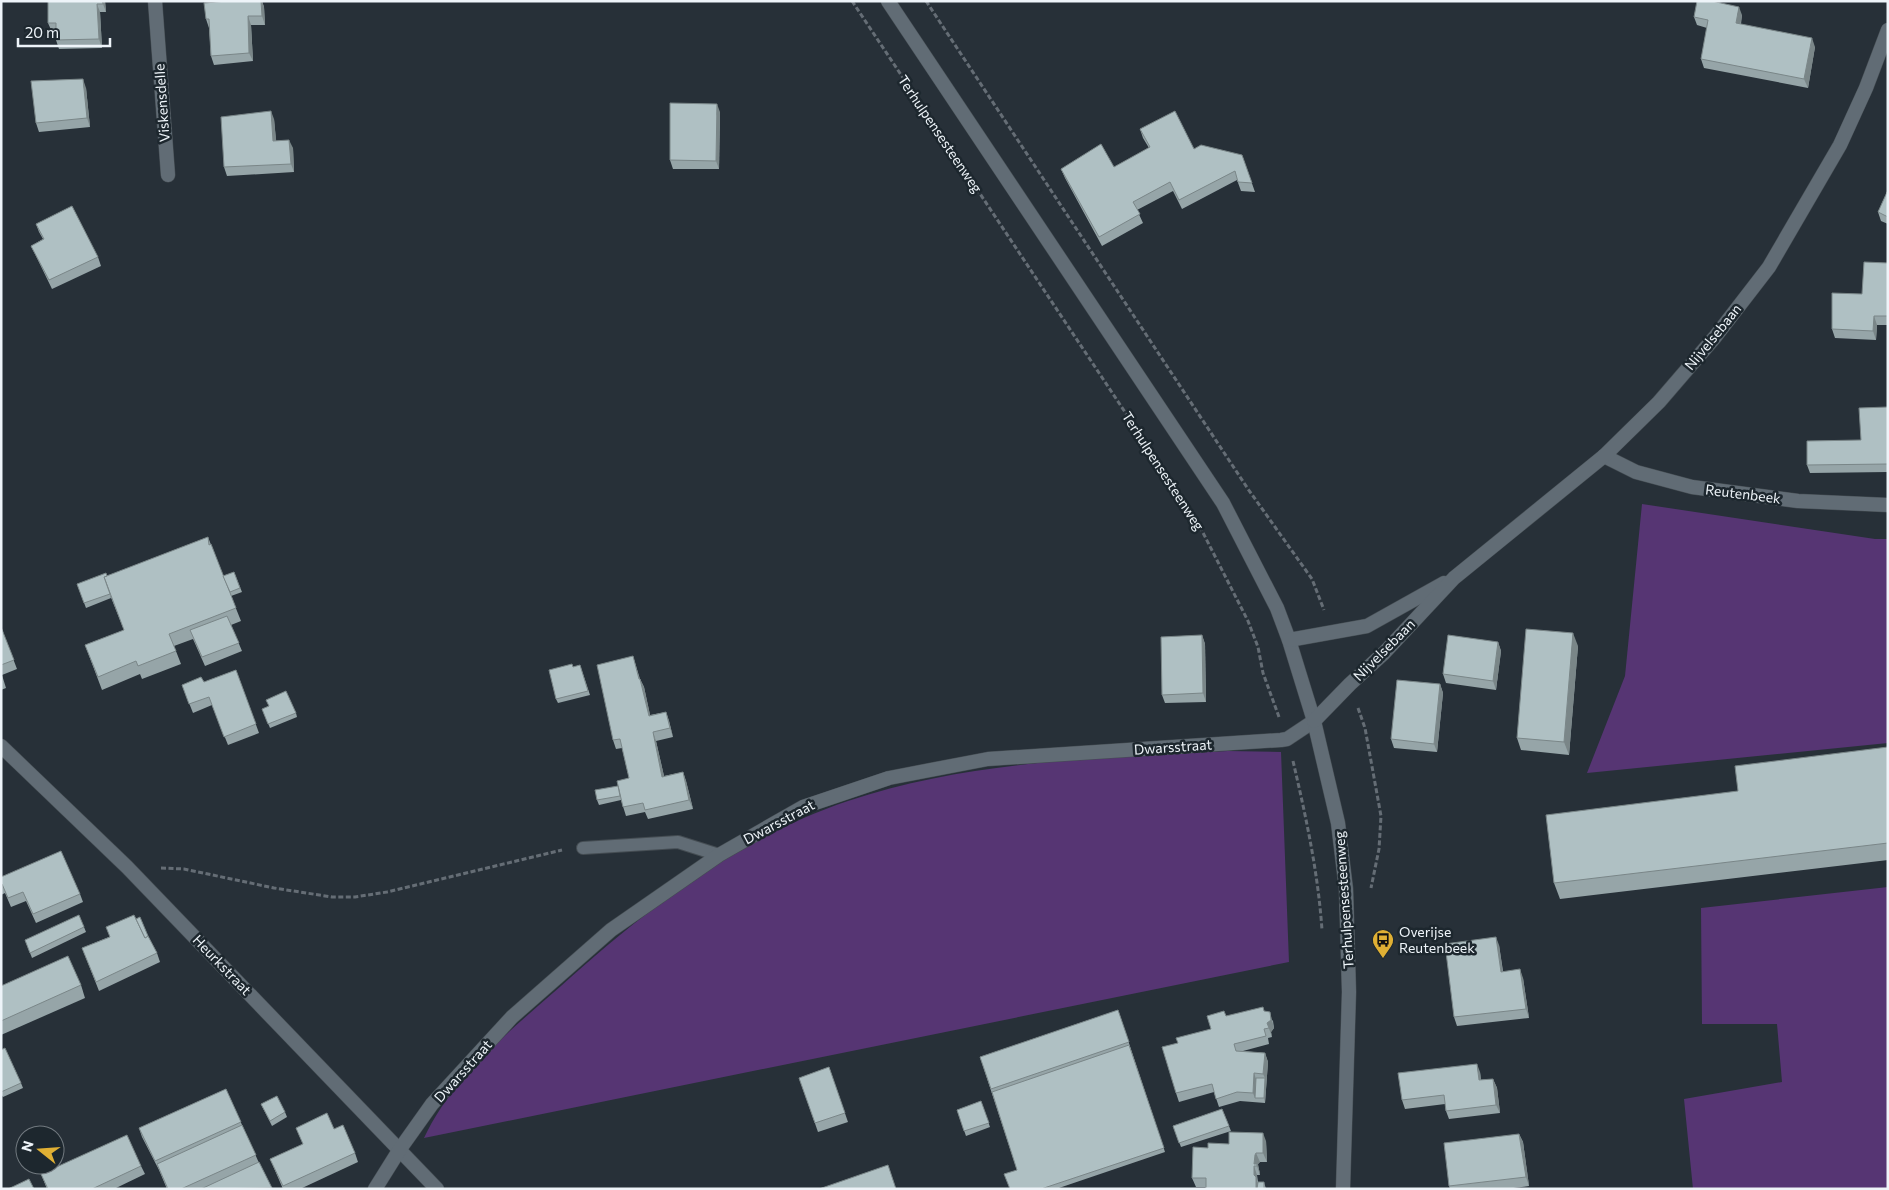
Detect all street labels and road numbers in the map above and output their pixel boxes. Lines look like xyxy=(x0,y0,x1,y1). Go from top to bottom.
street label: Viskensdelle xyxy=(150,63,173,143)
street label: Terhulpensesteenweg xyxy=(895,72,986,196)
street label: Nijvelsebaan xyxy=(1681,300,1744,373)
street label: Terhulpensesteenweg xyxy=(1119,408,1208,534)
street label: Reutenbeek xyxy=(1704,480,1782,507)
street label: Nijvelsebaan xyxy=(1349,615,1418,684)
street label: Dwarsstraat xyxy=(1133,735,1213,758)
street label: Dwarsstraat xyxy=(740,796,818,847)
street label: Terhulpensesteenweg xyxy=(1330,830,1357,970)
street label: Heurkstraat xyxy=(190,931,255,998)
street label: Dwarsstraat xyxy=(430,1036,495,1105)

